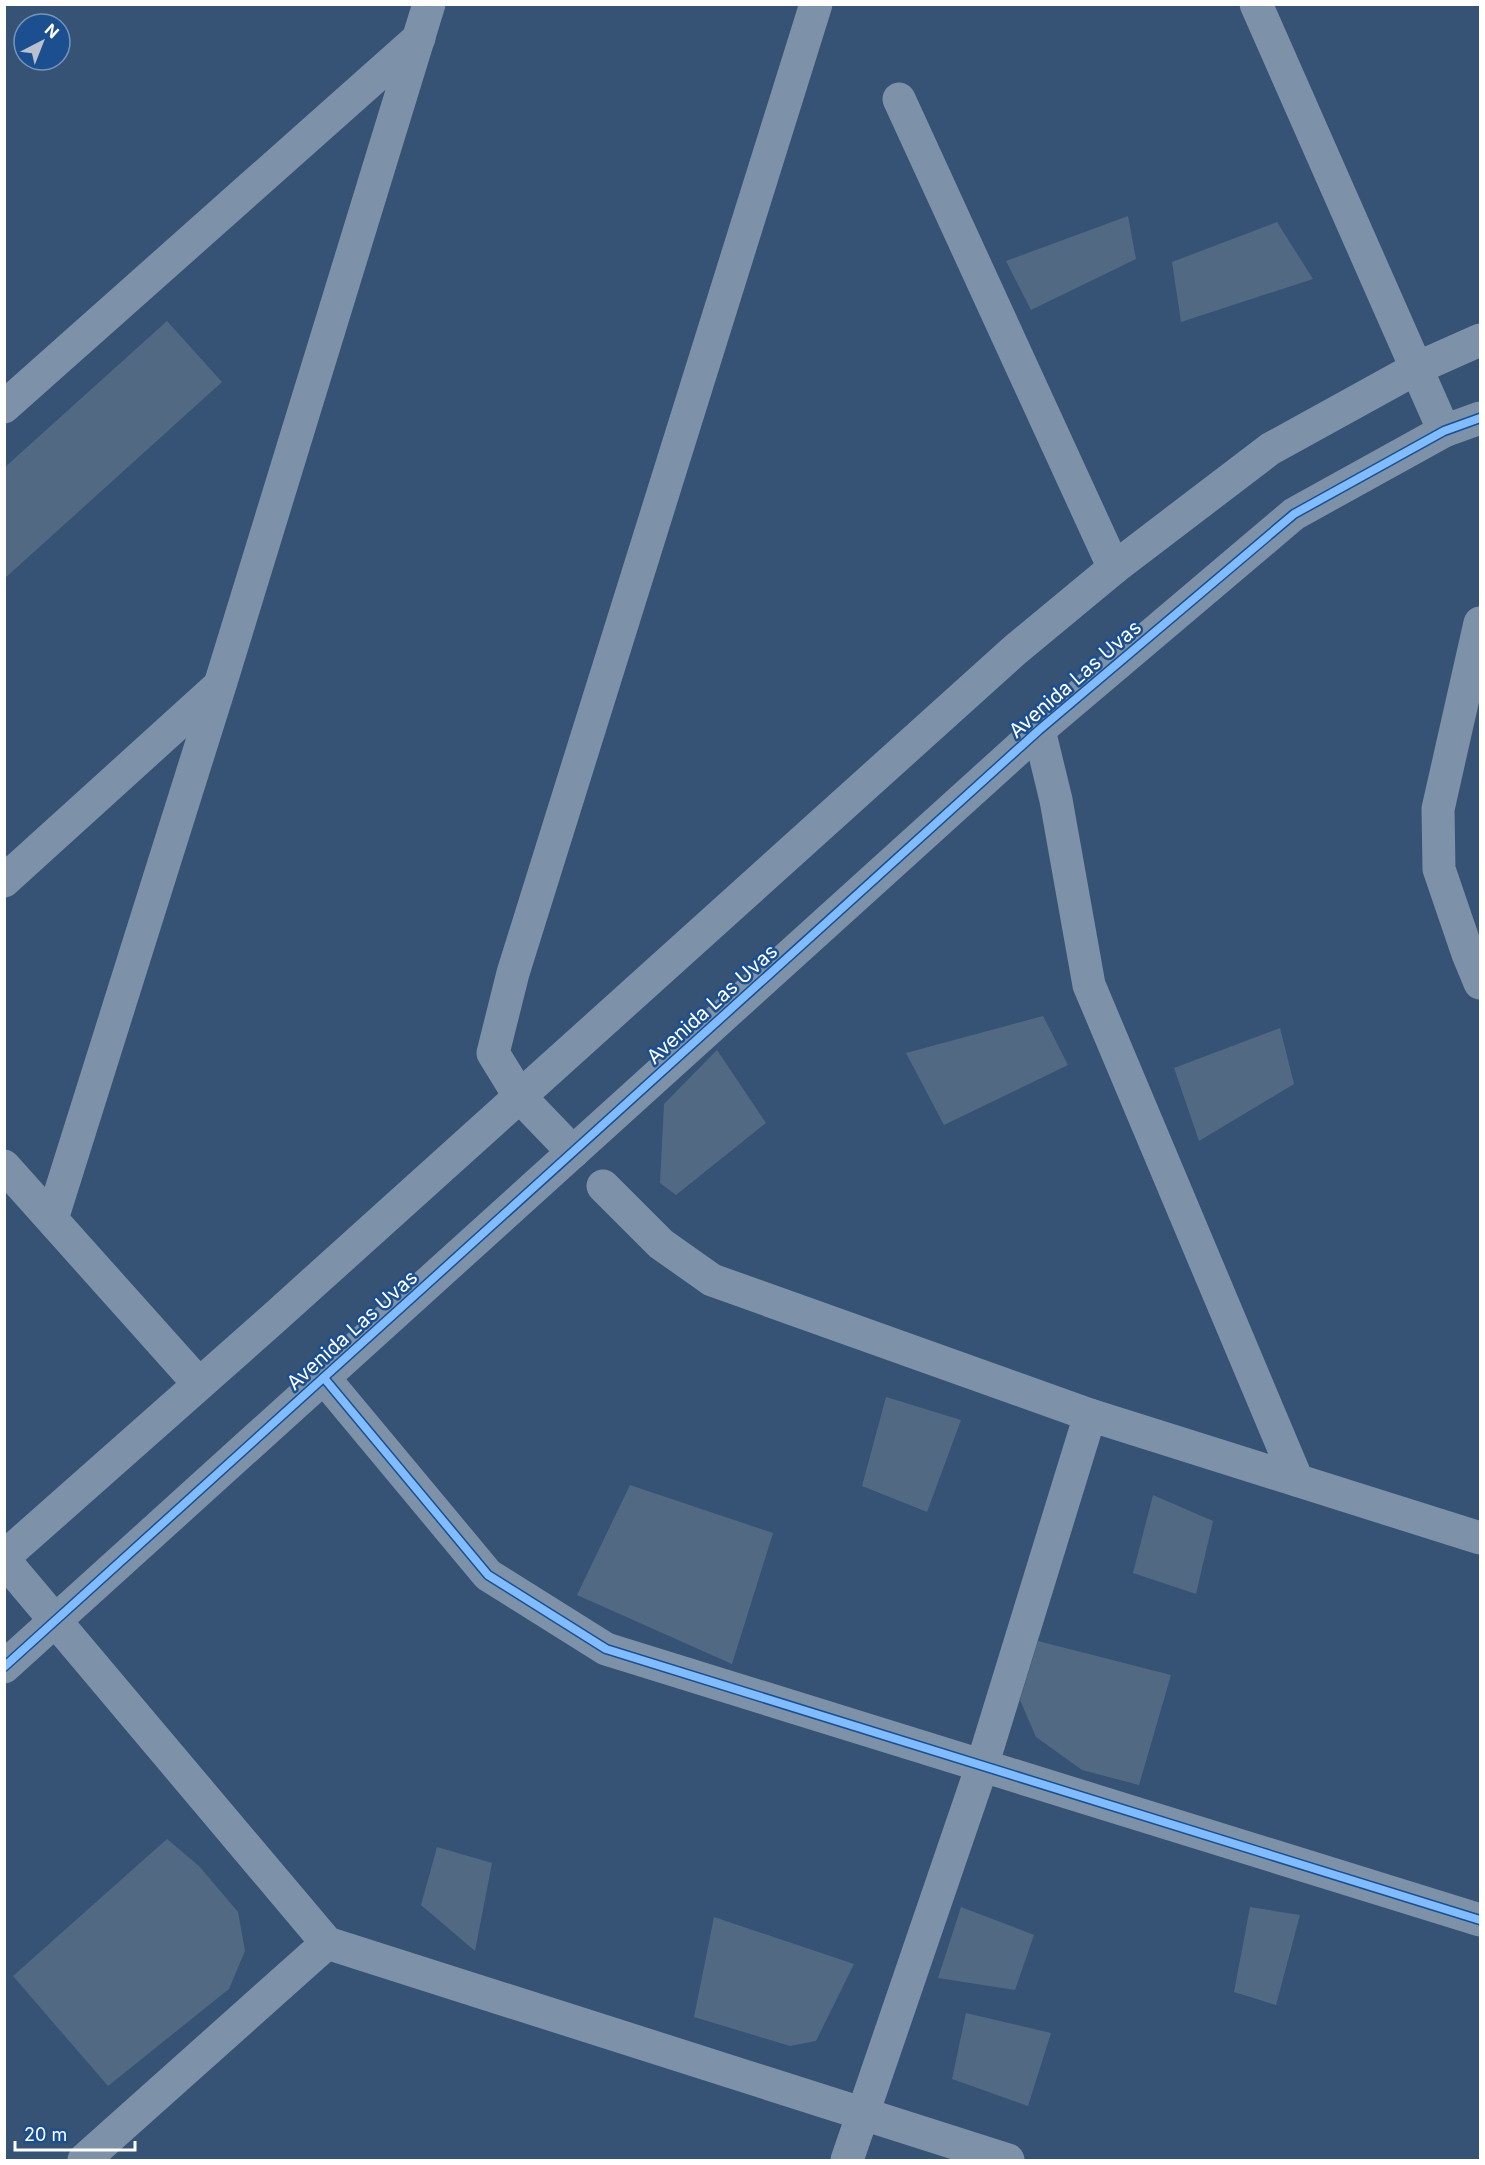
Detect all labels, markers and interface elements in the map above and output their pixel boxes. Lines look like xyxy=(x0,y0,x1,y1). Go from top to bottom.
north arrow xyxy=(12,12,72,72)
text: N xyxy=(41,19,63,42)
street label: Avenida Las Uvas xyxy=(1004,615,1146,743)
street label: Avenida Las Uvas xyxy=(642,939,782,1069)
street label: Avenida Las Uvas xyxy=(282,1265,422,1395)
scale bar xyxy=(15,2114,135,2152)
text: 20 m xyxy=(24,2124,67,2145)

